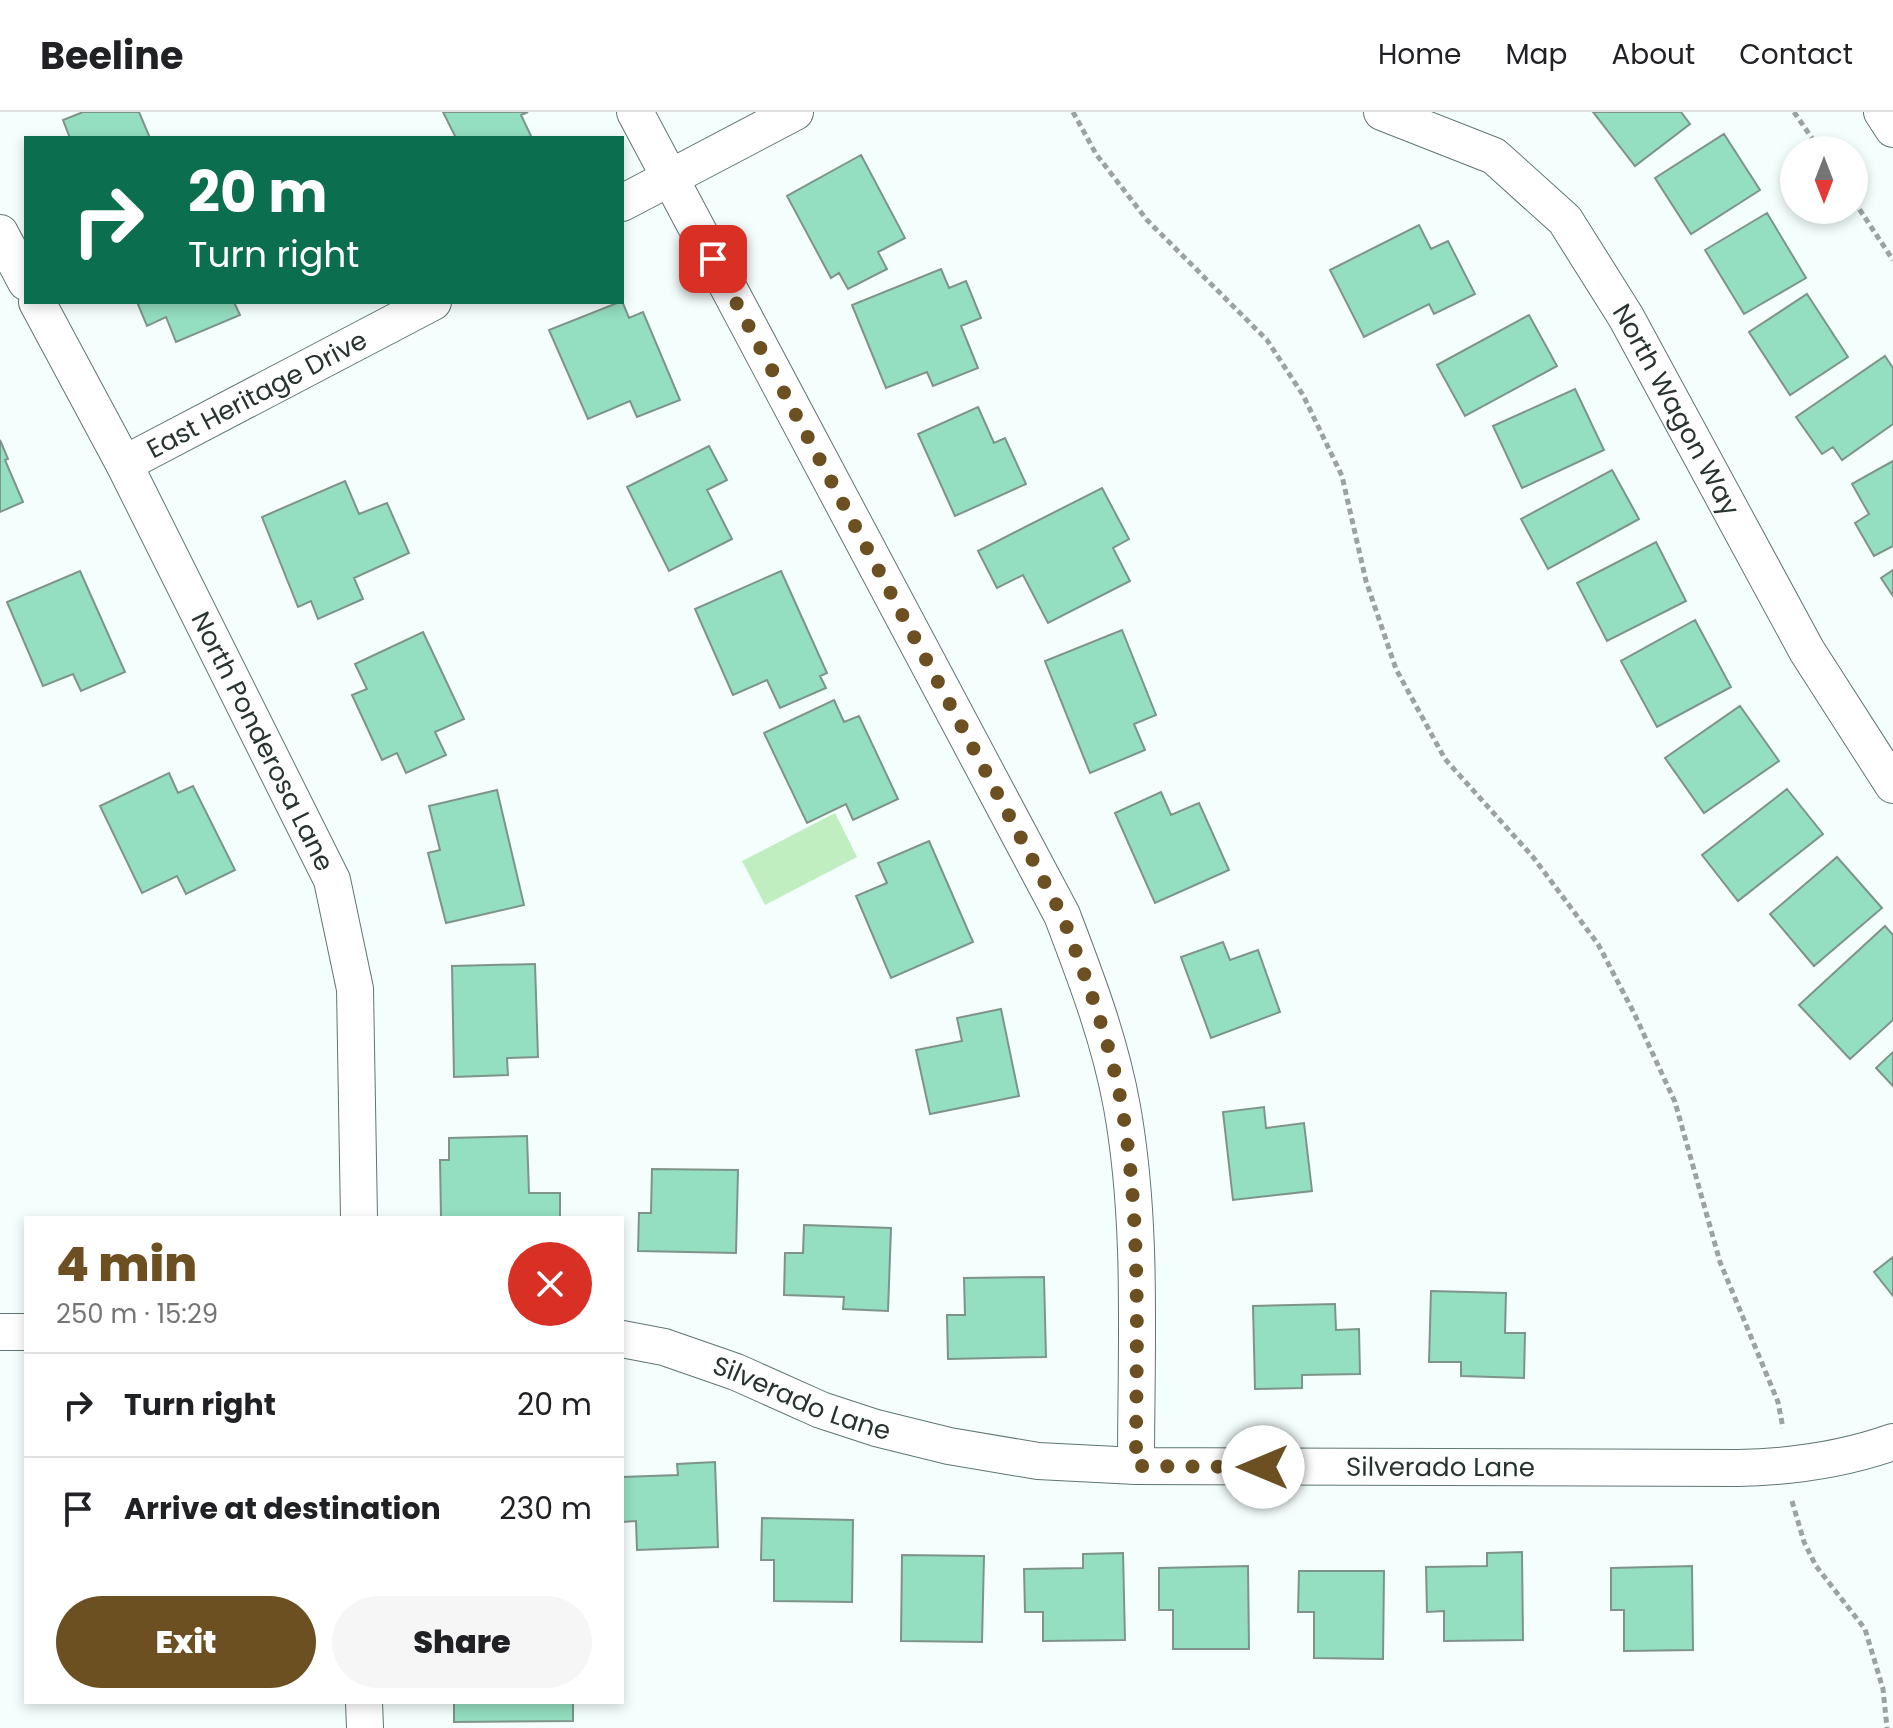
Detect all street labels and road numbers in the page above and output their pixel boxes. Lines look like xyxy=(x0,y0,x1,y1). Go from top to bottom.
street label: North Wagon Way xyxy=(1604,297,1748,522)
street label: East Heritage Drive xyxy=(140,322,373,467)
street label: North Ponderosa Lane xyxy=(183,606,343,877)
street label: Silverado Lane xyxy=(708,1347,894,1449)
street label: Silverado Lane xyxy=(1346,1449,1535,1485)

